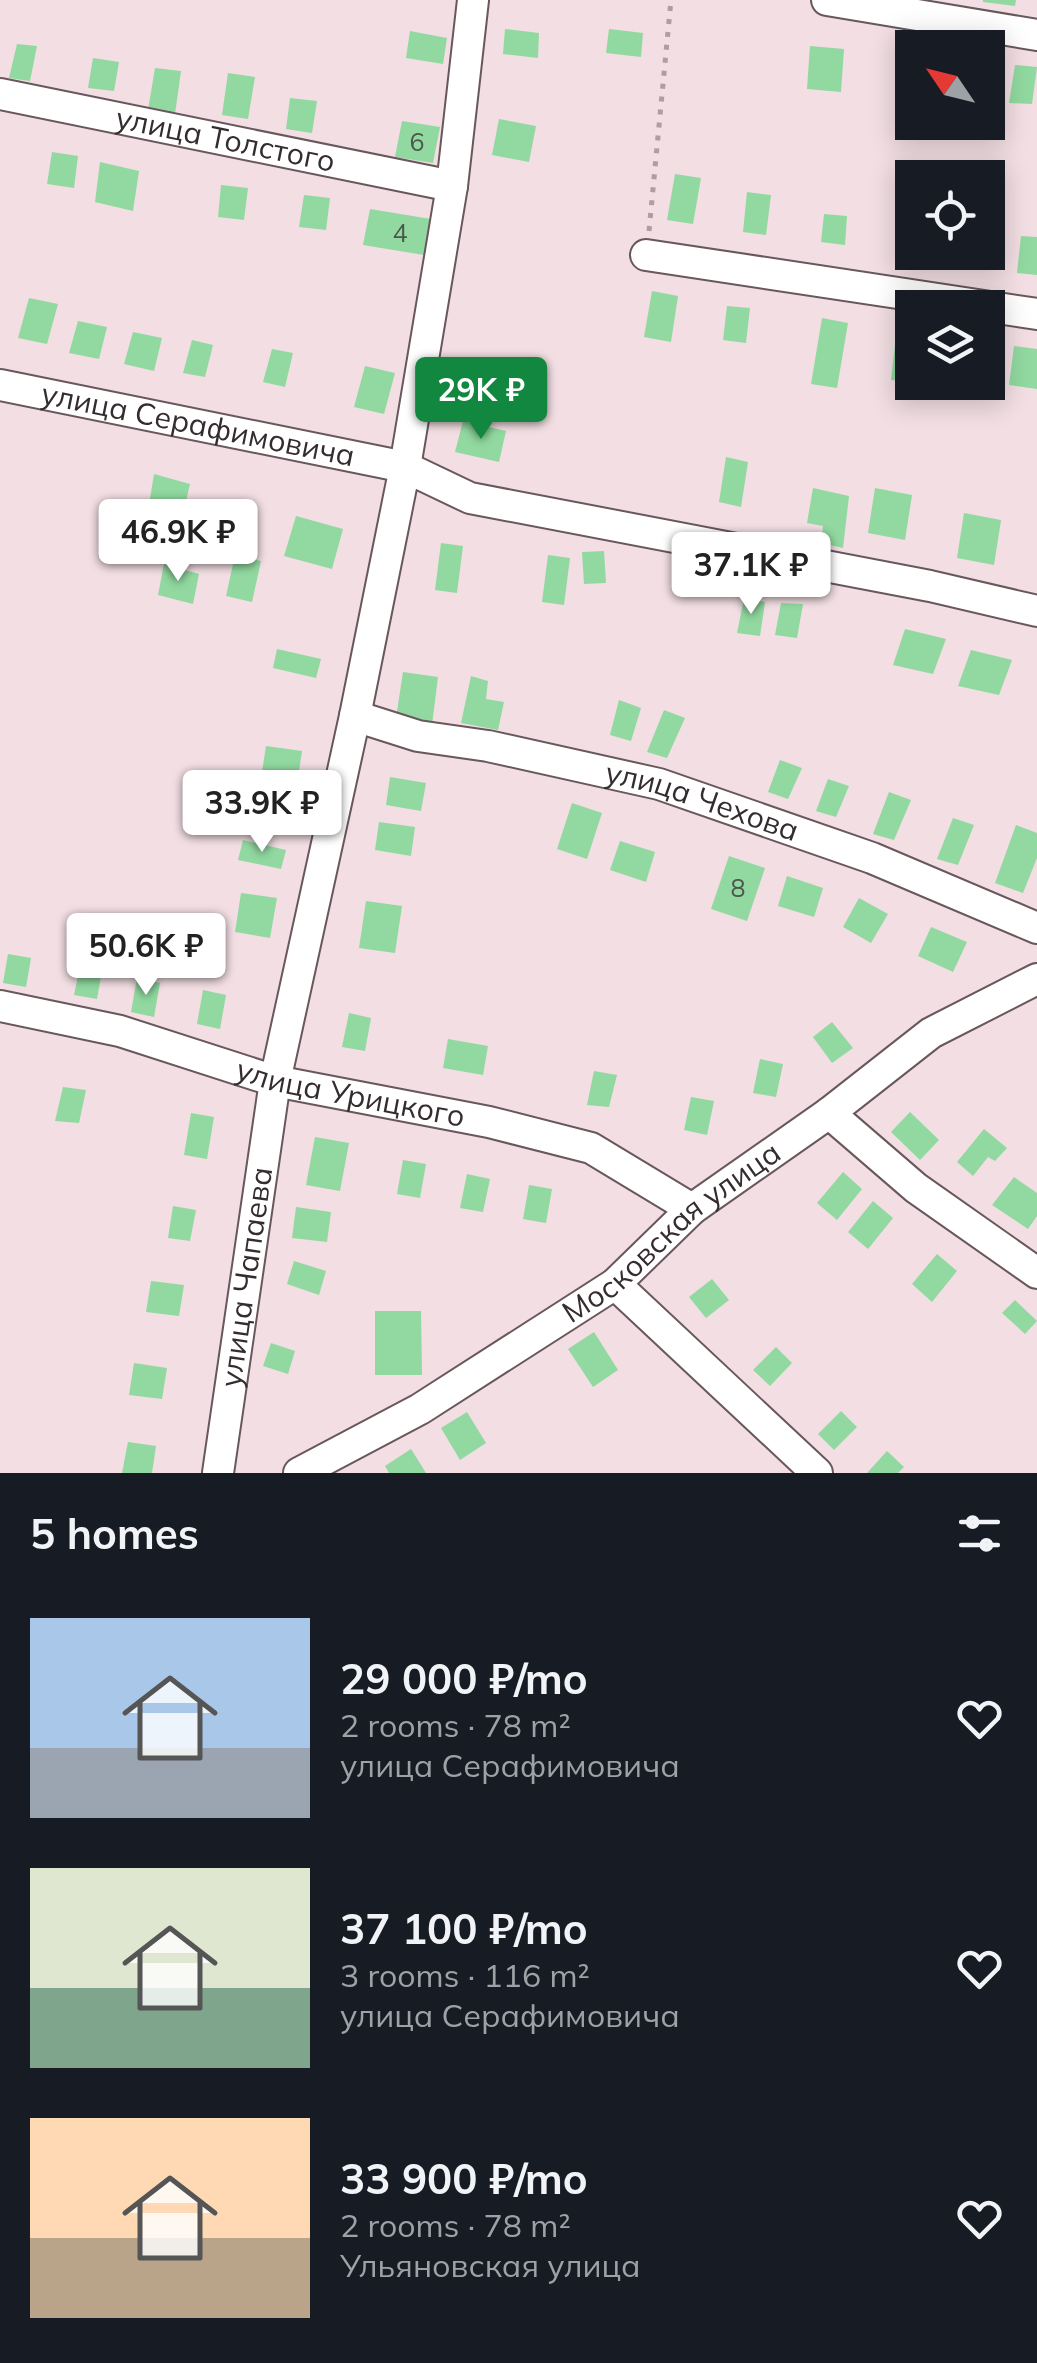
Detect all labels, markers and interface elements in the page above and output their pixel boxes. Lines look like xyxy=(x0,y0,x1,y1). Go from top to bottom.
north arrow xyxy=(895,30,1005,140)
map controls xyxy=(895,30,1005,400)
street label: улица Толстого xyxy=(113,98,339,180)
house number: 6 xyxy=(409,126,425,157)
button: locate xyxy=(895,160,1005,270)
house number: 4 xyxy=(392,217,408,248)
button: layers xyxy=(895,290,1005,400)
pin: 29K ₽ xyxy=(411,357,551,442)
text: 29K ₽ xyxy=(437,369,525,409)
street label: улица Серафимовича xyxy=(38,374,358,474)
pin: 46.9K ₽ xyxy=(86,499,270,584)
text: 46.9K ₽ xyxy=(121,511,235,551)
pin: 37.1K ₽ xyxy=(659,532,843,617)
text: 37.1K ₽ xyxy=(694,544,808,584)
street label: улица Чехова xyxy=(602,753,804,849)
pin: 33.9K ₽ xyxy=(170,770,354,855)
text: 33.9K ₽ xyxy=(205,782,319,822)
house number: 8 xyxy=(730,872,746,903)
pin: 50.6K ₽ xyxy=(54,913,238,998)
text: 50.6K ₽ xyxy=(89,925,203,965)
street label: улица Урицкого xyxy=(232,1050,468,1135)
street label: Московская улица xyxy=(555,1133,788,1331)
street label: улица Чапаева xyxy=(211,1164,280,1390)
icon: filters xyxy=(952,1506,1007,1561)
text: 5 homes xyxy=(30,1507,199,1560)
text: 29 000 ₽/mo xyxy=(340,1652,588,1705)
icon: home xyxy=(110,1658,230,1778)
icon: heart xyxy=(952,1691,1007,1746)
text: 2 rooms · 78 m² xyxy=(340,1705,571,1745)
text: улица Серафимовича xyxy=(340,1745,680,1785)
text: 37 100 ₽/mo xyxy=(340,1902,588,1955)
icon: home xyxy=(110,1908,230,2028)
icon: heart xyxy=(952,1941,1007,1996)
text: 3 rooms · 116 m² xyxy=(340,1955,590,1995)
text: улица Серафимовича xyxy=(340,1995,680,2035)
text: 33 900 ₽/mo xyxy=(340,2152,588,2205)
icon: home xyxy=(110,2158,230,2278)
icon: heart xyxy=(952,2191,1007,2246)
text: 2 rooms · 78 m² xyxy=(340,2205,571,2245)
text: Ульяновская улица xyxy=(340,2245,641,2285)

